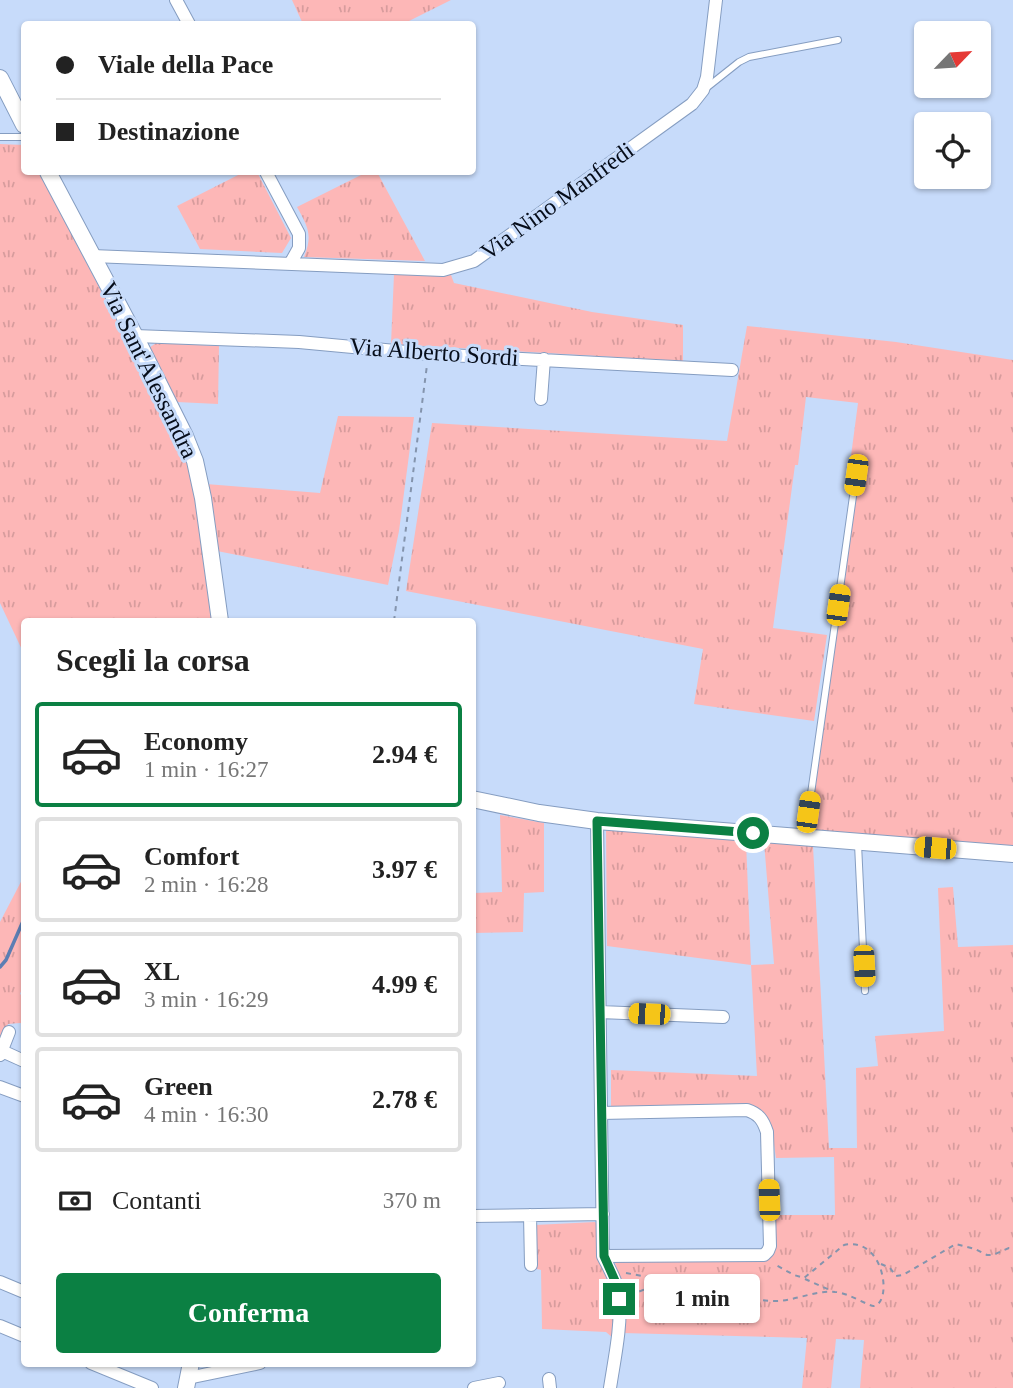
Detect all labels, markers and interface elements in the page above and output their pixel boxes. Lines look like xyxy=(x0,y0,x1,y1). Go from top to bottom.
north arrow xyxy=(914,21,990,98)
map controls xyxy=(914,21,991,189)
text: Viale della Pace xyxy=(98,50,273,79)
button: locate xyxy=(914,112,991,189)
text: Destinazione xyxy=(98,117,240,146)
street label: Via Nino Manfredi xyxy=(476,137,639,265)
street label: Via Sant'Alessandra xyxy=(95,278,203,463)
street label: Via Alberto Sordi xyxy=(349,333,520,371)
car xyxy=(843,453,870,497)
car xyxy=(825,583,852,627)
text: Scegli la corsa xyxy=(56,642,250,678)
icon: car xyxy=(60,723,123,786)
text: Economy xyxy=(144,727,248,756)
text: 2.94 € xyxy=(372,740,437,769)
text: 1 min · 16:27 xyxy=(144,757,269,782)
car xyxy=(795,790,822,834)
route start xyxy=(737,817,769,849)
car xyxy=(914,836,957,860)
icon: car xyxy=(60,838,123,901)
text: Comfort xyxy=(144,842,239,871)
text: 3.97 € xyxy=(372,855,437,884)
text: 2 min · 16:28 xyxy=(144,872,269,897)
car xyxy=(853,944,876,988)
icon: car xyxy=(60,953,123,1016)
text: XL xyxy=(144,957,180,986)
text: 4.99 € xyxy=(372,970,437,999)
text: 3 min · 16:29 xyxy=(144,987,269,1012)
car xyxy=(628,1003,671,1025)
icon: car xyxy=(60,1068,123,1131)
text: Green xyxy=(144,1072,213,1101)
text: 2.78 € xyxy=(372,1085,437,1114)
text: 4 min · 16:30 xyxy=(144,1102,269,1127)
car xyxy=(758,1179,781,1221)
icon: cash xyxy=(56,1182,94,1220)
text: Contanti xyxy=(112,1186,202,1215)
text: 370 m xyxy=(383,1188,441,1213)
button: Conferma xyxy=(56,1273,441,1353)
callout: 1 min xyxy=(644,1274,759,1324)
route end xyxy=(603,1283,635,1315)
text: 1 min xyxy=(674,1286,730,1311)

